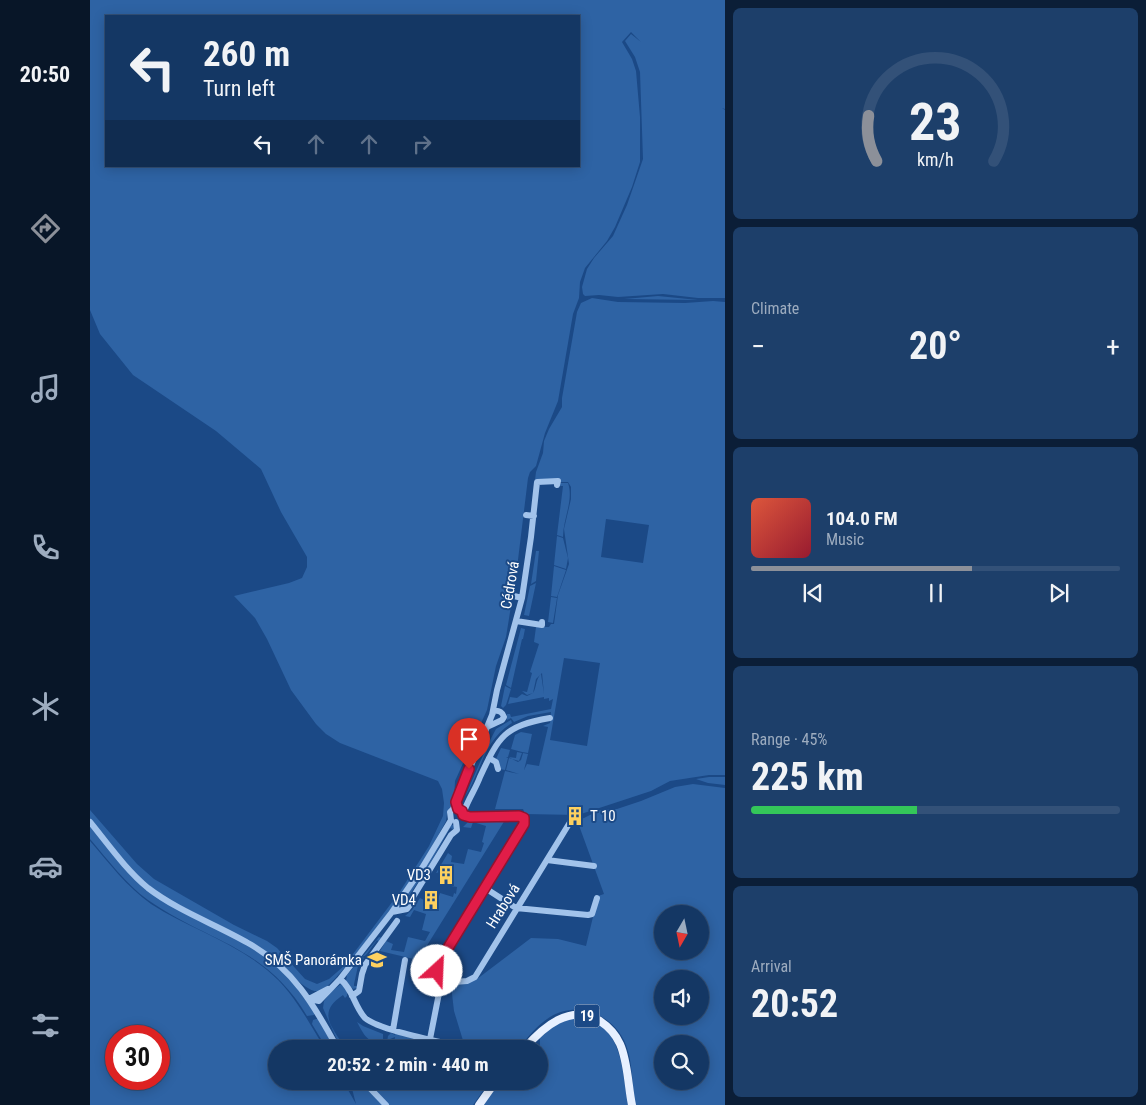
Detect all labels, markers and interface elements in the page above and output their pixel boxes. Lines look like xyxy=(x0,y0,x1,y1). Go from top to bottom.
text: 260 m xyxy=(203,34,290,75)
icon: left xyxy=(120,35,185,100)
text: 20:50 xyxy=(20,62,70,87)
text: Turn left xyxy=(203,76,275,101)
text: 23 xyxy=(909,92,962,153)
icon: left xyxy=(249,130,277,158)
icon: ahead xyxy=(302,130,330,158)
icon: ahead xyxy=(355,130,383,158)
icon: right xyxy=(408,130,436,158)
text: km/h xyxy=(917,149,954,170)
icon: directions xyxy=(28,211,63,246)
text: Climate xyxy=(751,299,799,318)
text: 20° xyxy=(909,324,962,368)
text: − xyxy=(751,330,765,363)
text: + xyxy=(1106,330,1120,363)
icon: music xyxy=(28,371,63,406)
text: 104.0 FM xyxy=(826,507,898,530)
icon: phone xyxy=(28,530,63,565)
text: Music xyxy=(826,530,864,549)
street label: Cédrová xyxy=(497,560,523,610)
icon: previous xyxy=(799,579,827,607)
icon: pause xyxy=(922,579,950,607)
icon: next xyxy=(1045,579,1073,607)
icon: climate xyxy=(28,689,63,724)
pin xyxy=(448,718,490,769)
icon: arrive xyxy=(455,725,483,753)
text: Range · 45% xyxy=(751,730,827,749)
text: 225 km xyxy=(751,755,864,799)
building icon: T 10 xyxy=(564,805,586,827)
place label: T 10 xyxy=(590,807,616,825)
icon: car xyxy=(28,849,63,884)
building icon: VD3 xyxy=(435,864,457,886)
place label: VD3 xyxy=(407,866,431,884)
street label: Hrabová xyxy=(482,880,524,932)
building icon: VD4 xyxy=(420,889,442,911)
place label: VD4 xyxy=(392,891,416,909)
north arrow xyxy=(654,905,709,960)
map controls xyxy=(654,905,709,1090)
position arrow xyxy=(410,944,462,996)
school or university icon: SMŠ Panorámka xyxy=(366,949,388,971)
place label: SMŠ Panorámka xyxy=(265,951,362,969)
text: Arrival xyxy=(751,957,792,976)
button: sound xyxy=(654,970,709,1025)
text: 20:52 xyxy=(751,982,838,1026)
road number: 19 xyxy=(574,1004,600,1028)
icon: filters xyxy=(28,1008,63,1043)
speed limit sign: 30 xyxy=(105,1025,170,1090)
button: search xyxy=(654,1035,709,1090)
text: 20:52 · 2 min · 440 m xyxy=(327,1053,489,1076)

